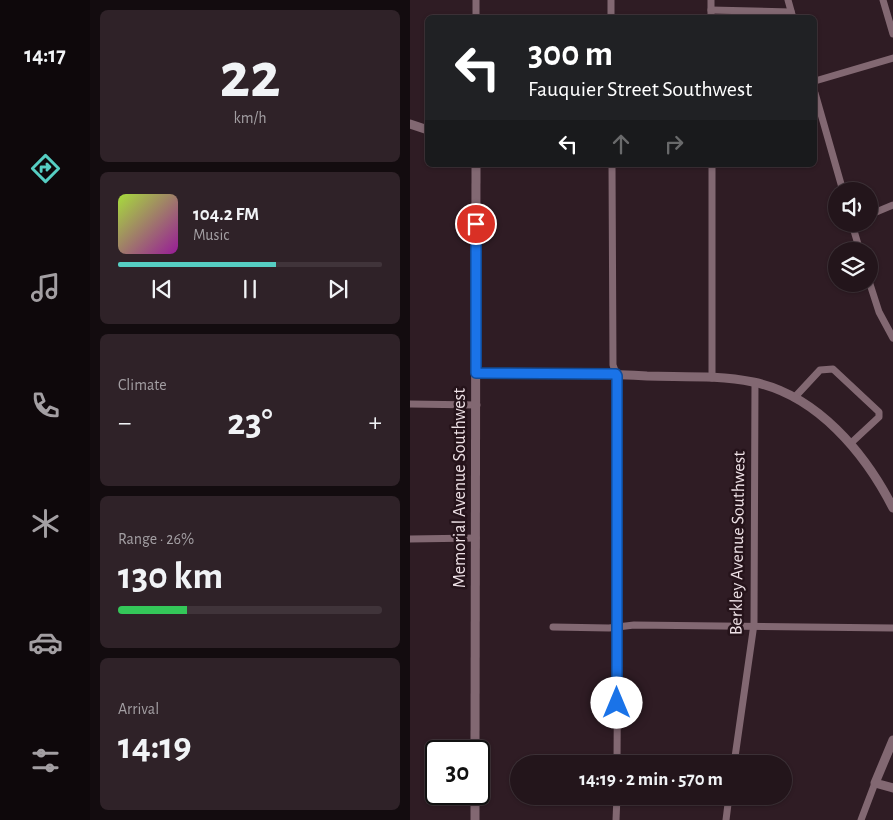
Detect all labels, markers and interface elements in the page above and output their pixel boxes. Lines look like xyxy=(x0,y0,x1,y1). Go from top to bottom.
icon: left xyxy=(445,35,510,100)
text: 300 m xyxy=(528,37,613,72)
text: 14:17 xyxy=(24,44,66,66)
text: 22 xyxy=(219,44,281,109)
text: Fauquier Street Southwest xyxy=(528,78,752,100)
text: km/h xyxy=(233,110,267,126)
icon: left xyxy=(554,130,582,158)
icon: ahead xyxy=(607,130,635,158)
icon: right xyxy=(660,130,688,158)
icon: directions xyxy=(28,151,63,186)
map controls xyxy=(828,182,878,292)
button: sound xyxy=(828,182,878,232)
pin xyxy=(455,203,497,245)
text: 104.2 FM xyxy=(193,205,259,224)
icon: arrive xyxy=(462,210,490,238)
text: Music xyxy=(193,227,229,243)
button: layers xyxy=(828,242,878,292)
icon: music xyxy=(28,270,63,305)
icon: previous xyxy=(148,275,176,303)
icon: pause xyxy=(236,275,264,303)
icon: next xyxy=(324,275,352,303)
text: Climate xyxy=(118,377,167,393)
icon: phone xyxy=(28,388,63,423)
street label: Memorial Avenue Southwest xyxy=(451,388,469,588)
text: 23° xyxy=(227,404,273,442)
text: − xyxy=(118,409,131,437)
text: + xyxy=(369,409,382,437)
street label: Berkley Avenue Southwest xyxy=(727,451,749,635)
icon: climate xyxy=(28,506,63,541)
text: Range · 26% xyxy=(118,531,194,547)
text: 130 km xyxy=(118,558,223,596)
icon: car xyxy=(28,625,63,660)
position arrow xyxy=(590,676,642,728)
text: Arrival xyxy=(118,701,159,717)
text: 14:19 xyxy=(118,728,192,766)
speed limit sign: 30 xyxy=(425,740,490,805)
icon: filters xyxy=(28,743,63,778)
text: 14:19 · 2 min · 570 m xyxy=(579,770,723,789)

